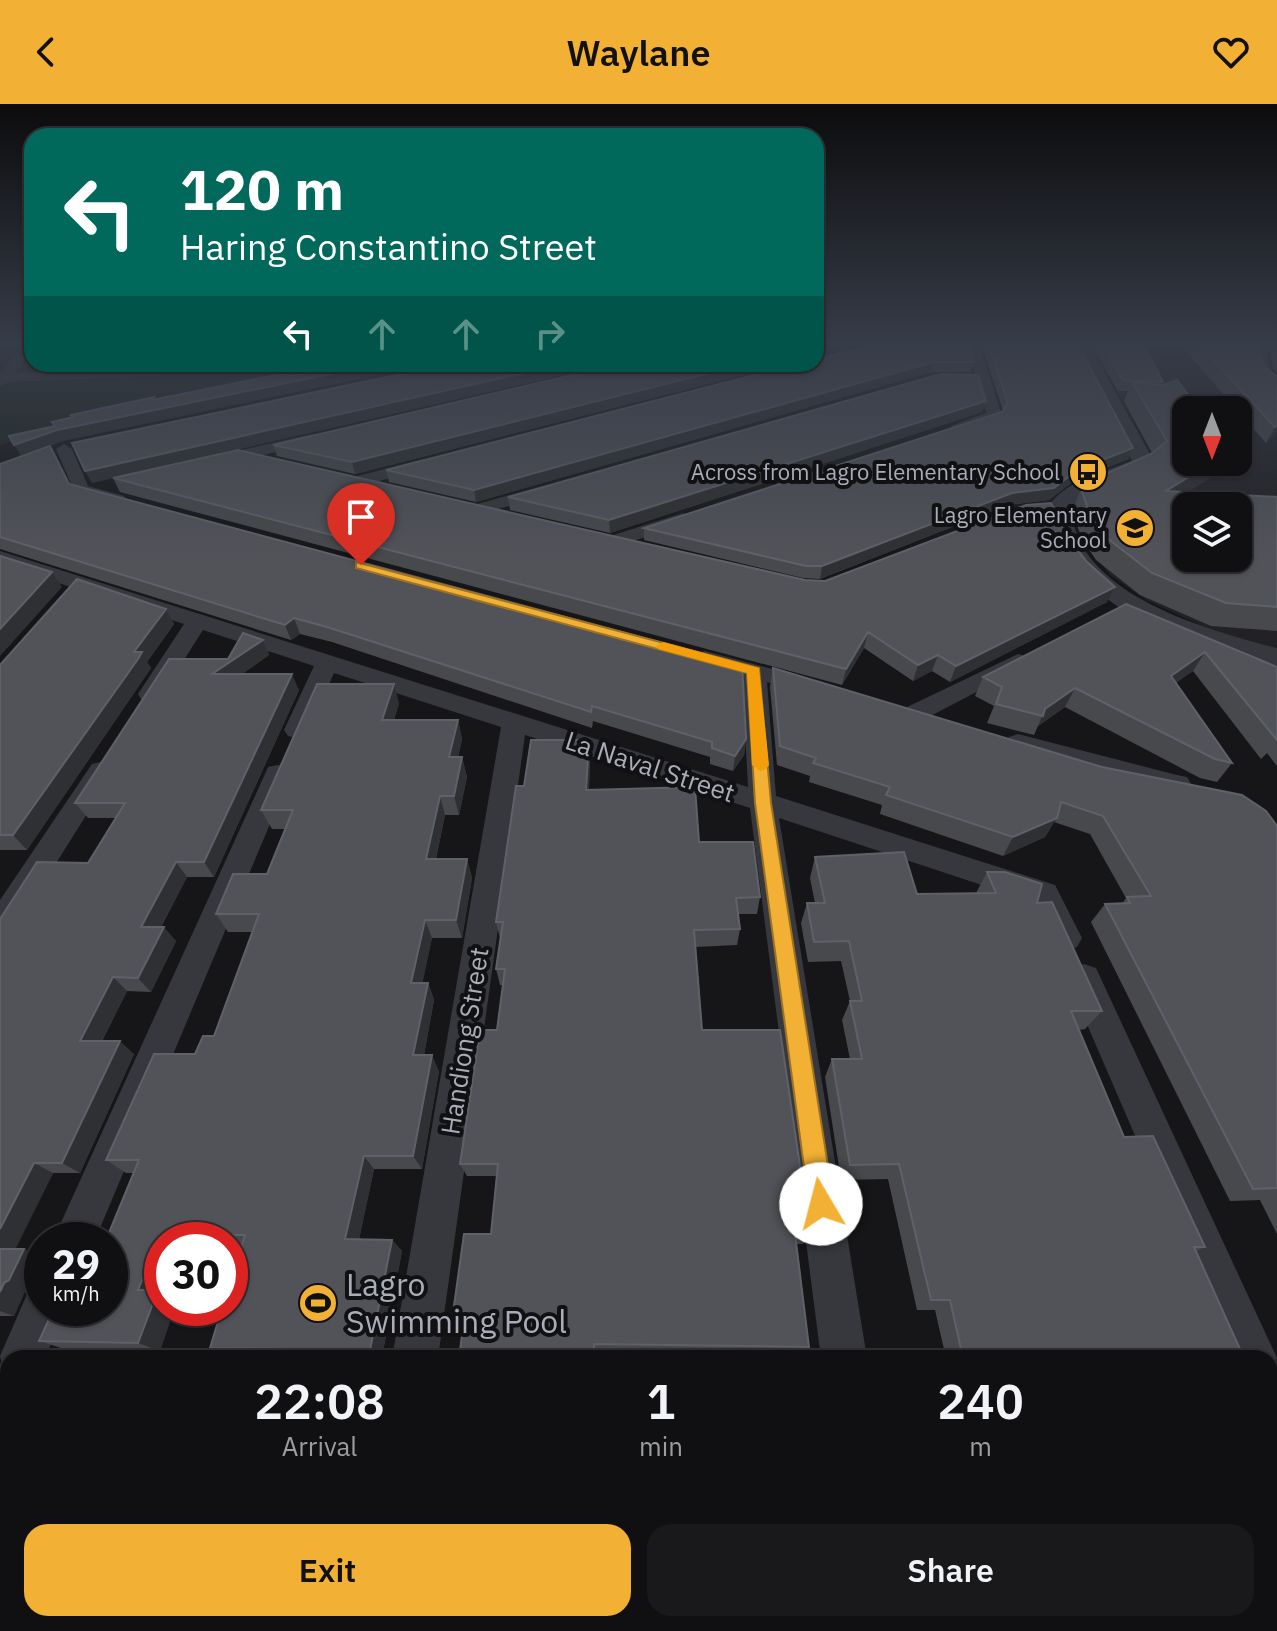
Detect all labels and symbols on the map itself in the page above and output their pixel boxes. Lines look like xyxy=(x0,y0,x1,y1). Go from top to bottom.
north arrow xyxy=(1172,396,1252,476)
bus stop icon: Across from Lagro Elementary School xyxy=(1067,451,1109,493)
place label: Across from Lagro Elementary School xyxy=(691,457,1060,486)
pin xyxy=(327,483,395,565)
place label: Lagro Elementary School xyxy=(934,500,1107,554)
school or university icon: Lagro Elementary School xyxy=(1114,507,1156,549)
street label: La Naval Street xyxy=(561,723,739,809)
street label: Handiong Street xyxy=(432,945,496,1137)
position arrow xyxy=(779,1162,863,1246)
speed limit sign: 30 xyxy=(144,1222,248,1326)
place label: Lagro Swimming Pool xyxy=(346,1263,567,1342)
sports icon: Lagro Swimming Pool xyxy=(297,1282,339,1324)

